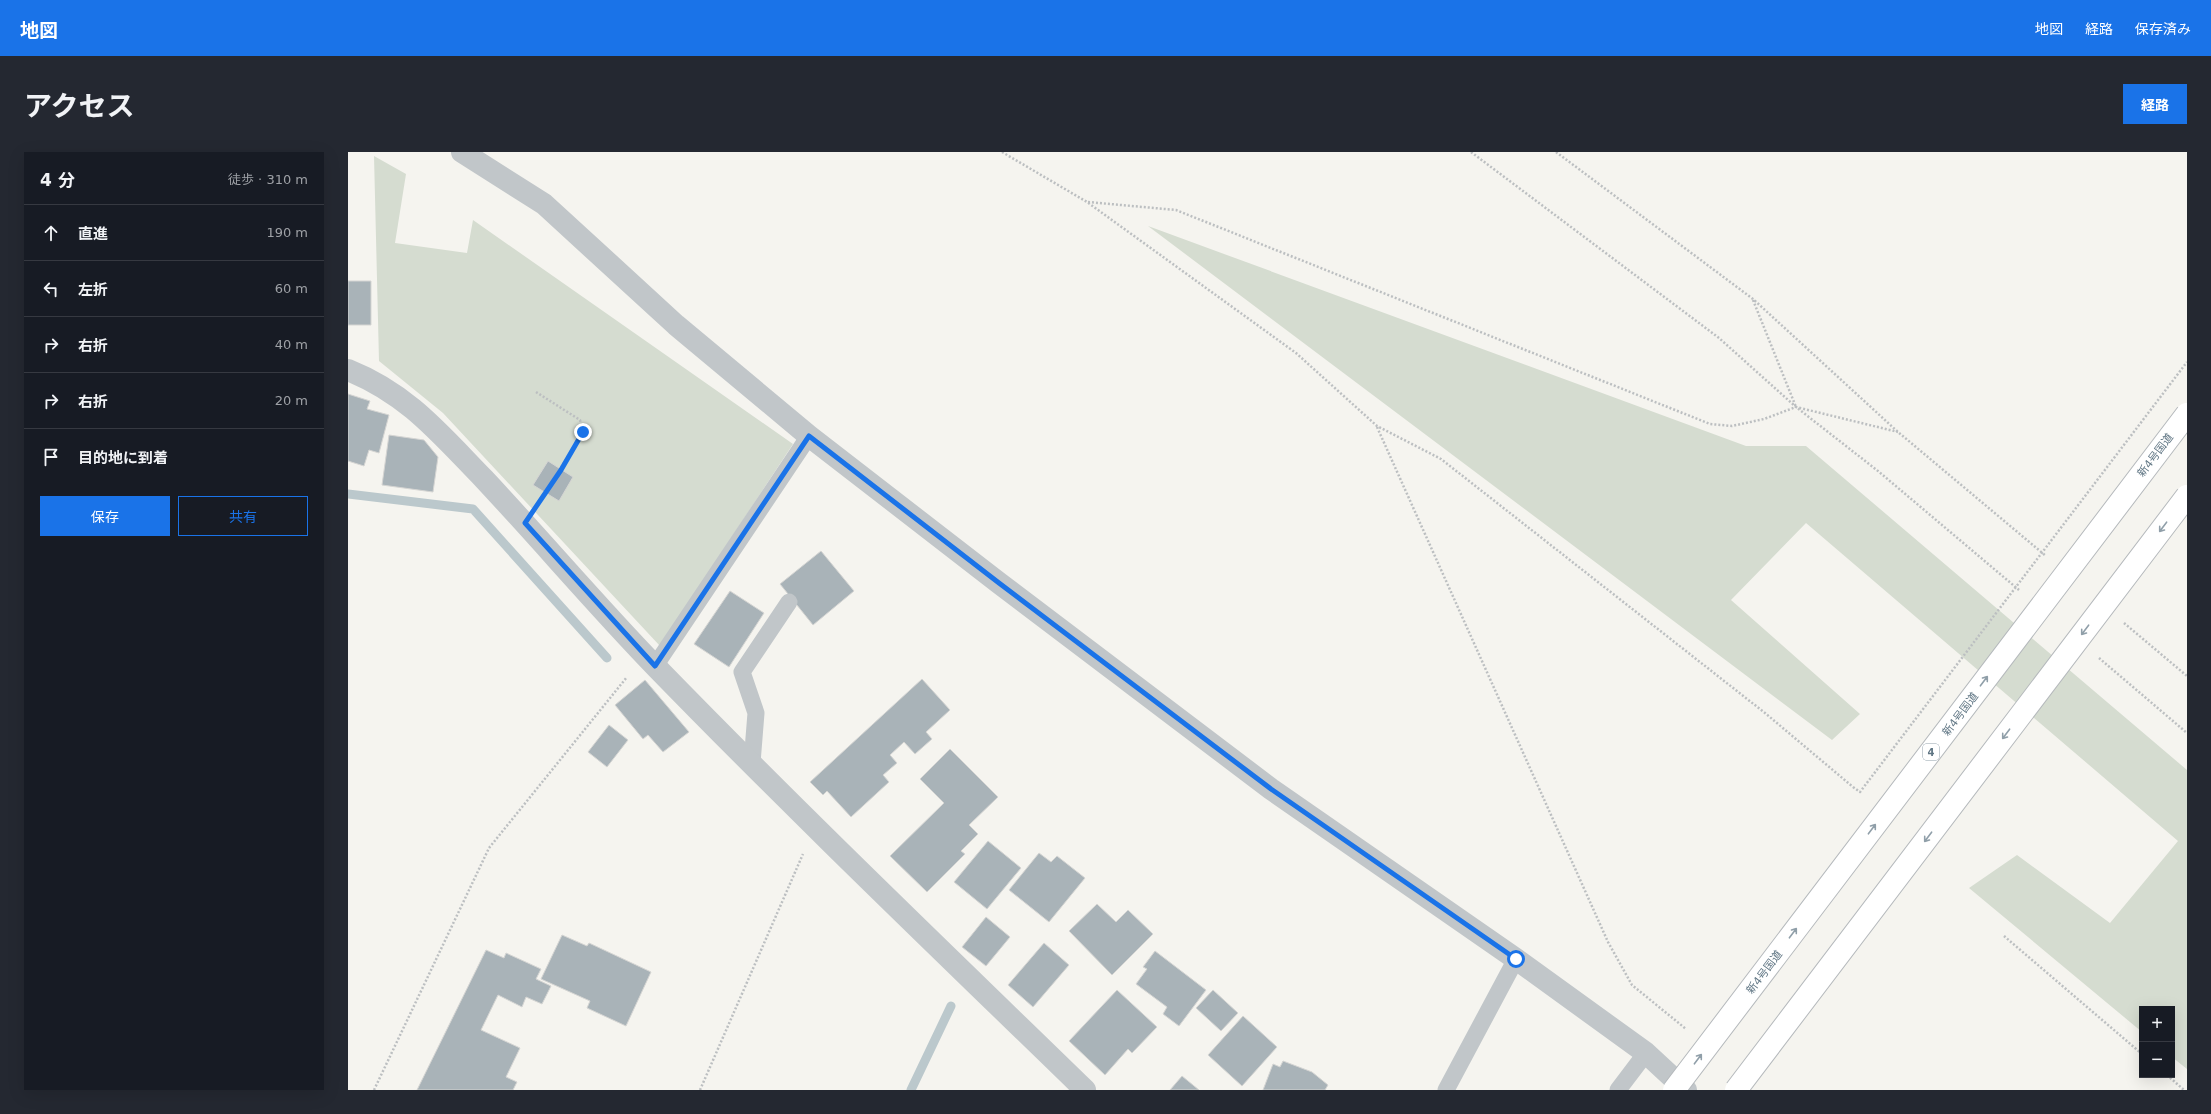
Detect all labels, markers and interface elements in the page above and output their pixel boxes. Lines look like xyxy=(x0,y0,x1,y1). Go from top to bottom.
text: 地図 xyxy=(20,19,58,41)
text: 地図 xyxy=(2035,21,2063,37)
text: 経路 xyxy=(2085,21,2113,37)
text: 保存済み xyxy=(2135,21,2191,37)
button: 経路 xyxy=(2123,84,2187,124)
text: アクセス xyxy=(24,90,135,123)
text: 4 分 xyxy=(40,170,75,190)
text: 徒歩 · 310 m xyxy=(228,172,308,187)
icon: ahead xyxy=(40,222,62,244)
text: 直進 xyxy=(78,225,108,243)
text: 190 m xyxy=(266,225,308,240)
icon: left xyxy=(40,278,62,300)
text: 左折 xyxy=(78,281,108,299)
text: 60 m xyxy=(275,281,308,296)
icon: right xyxy=(40,334,62,356)
text: 右折 xyxy=(78,337,108,355)
text: 40 m xyxy=(275,337,308,352)
icon: right xyxy=(40,390,62,412)
text: 右折 xyxy=(78,393,108,411)
text: 20 m xyxy=(275,393,308,408)
route end xyxy=(574,423,592,441)
street label: 新4号国道 xyxy=(2135,431,2176,480)
icon: arrive xyxy=(40,446,62,468)
text: 目的地に到着 xyxy=(78,449,168,467)
button: 保存 xyxy=(40,496,170,536)
button: 共有 xyxy=(178,496,308,536)
one-way arrow xyxy=(2159,521,2168,532)
one-way arrow xyxy=(2081,625,2089,636)
one-way arrow xyxy=(1980,676,1988,687)
street label: 新4号国道 xyxy=(1940,690,1981,739)
one-way arrow xyxy=(2002,728,2010,739)
road number: 4 xyxy=(1923,744,1939,760)
one-way arrow xyxy=(1867,824,1876,835)
one-way arrow xyxy=(1923,832,1932,843)
one-way arrow xyxy=(1789,928,1797,939)
street label: 新4号国道 xyxy=(1744,948,1785,997)
route start xyxy=(1507,950,1525,968)
map controls xyxy=(2139,1006,2175,1078)
button: + xyxy=(2139,1006,2175,1042)
button: − xyxy=(2139,1042,2175,1078)
one-way arrow xyxy=(1693,1054,1702,1065)

